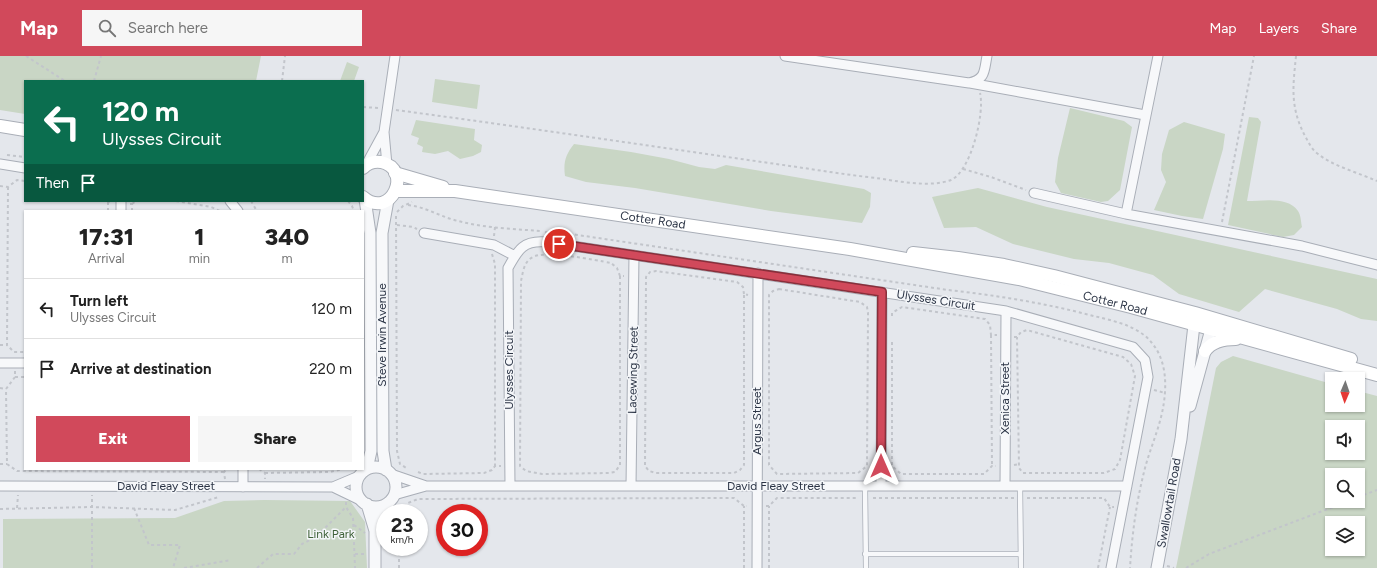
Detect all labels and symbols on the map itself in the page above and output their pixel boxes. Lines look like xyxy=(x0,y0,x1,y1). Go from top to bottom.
street label: Cotter Road xyxy=(619,208,687,232)
pin xyxy=(542,227,576,261)
street label: Steve Irwin Avenue xyxy=(375,283,389,387)
street label: Ulysses Circuit xyxy=(896,287,977,313)
street label: Cotter Road xyxy=(1081,288,1149,318)
street label: Lacewing Street xyxy=(625,326,641,414)
street label: Ulysses Circuit xyxy=(502,330,516,410)
street label: Xenica Street xyxy=(998,361,1012,434)
north arrow xyxy=(1325,372,1365,412)
street label: Argus Street xyxy=(750,386,764,455)
position arrow xyxy=(860,445,902,487)
street label: Swallowtail Road xyxy=(1154,457,1184,549)
street label: David Fleay Street xyxy=(117,479,215,493)
street label: David Fleay Street xyxy=(727,479,825,493)
speed limit sign: 30 xyxy=(436,504,488,556)
park label: Link Park xyxy=(307,527,355,541)

